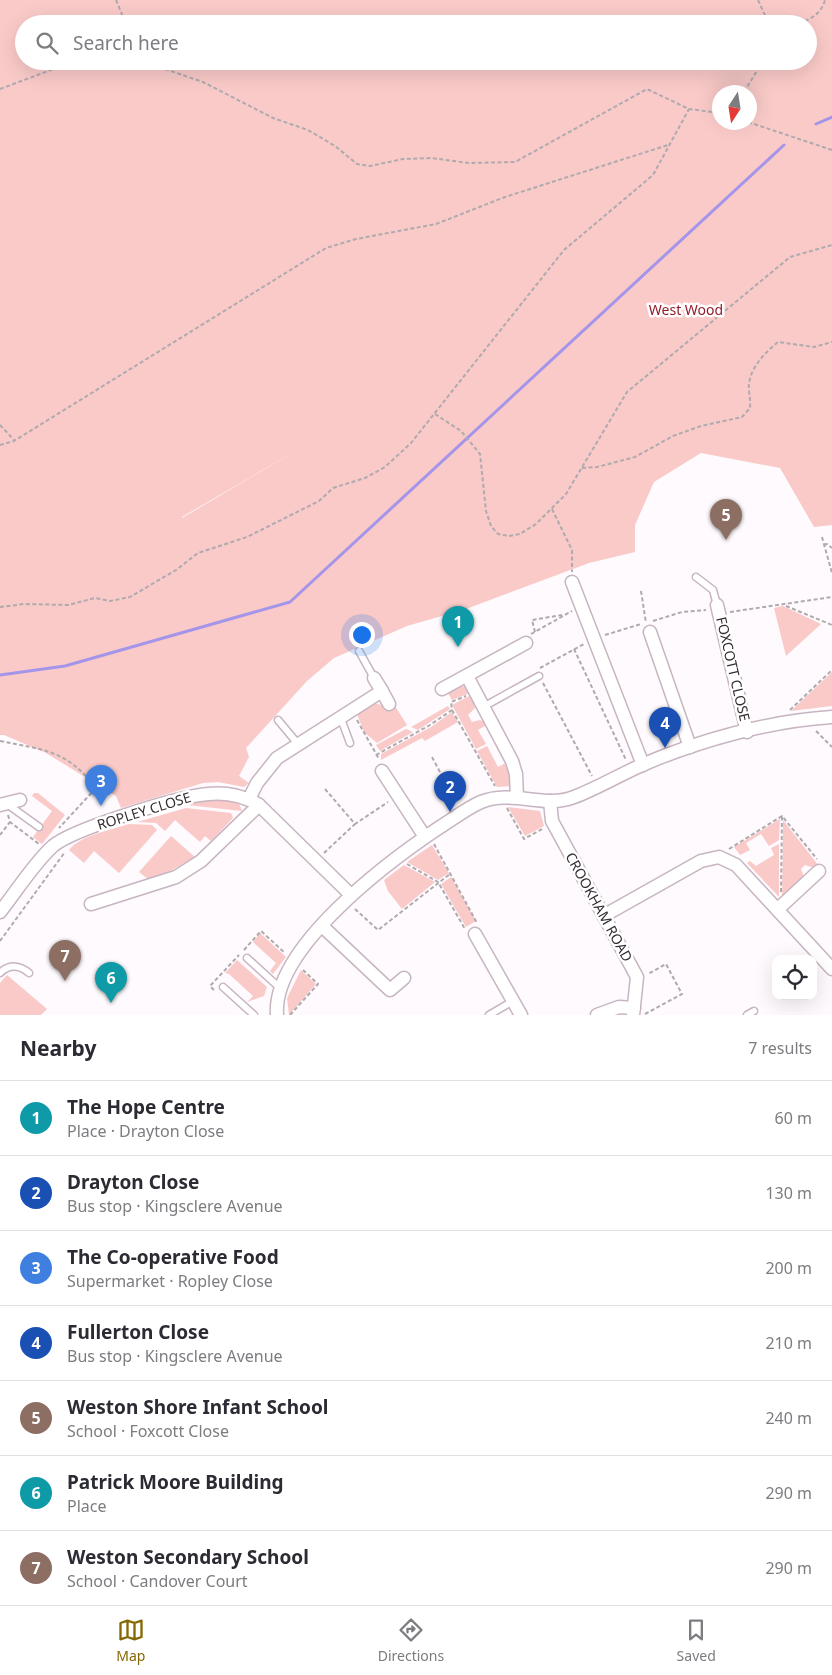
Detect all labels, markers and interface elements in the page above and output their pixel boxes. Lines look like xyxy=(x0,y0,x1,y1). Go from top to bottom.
search box xyxy=(15,15,817,70)
icon: search xyxy=(33,29,61,57)
text: Search here xyxy=(73,30,179,56)
north arrow xyxy=(712,85,757,130)
park label: West Wood xyxy=(649,300,723,319)
pin: 5 xyxy=(710,499,742,540)
pin: 1 xyxy=(442,606,474,647)
street label: FOXCOTT CLOSE xyxy=(712,615,755,723)
your location xyxy=(349,622,375,648)
pin: 4 xyxy=(649,707,681,748)
pin: 3 xyxy=(85,765,117,806)
pin: 2 xyxy=(434,771,466,812)
street label: ROPLEY CLOSE xyxy=(95,787,193,834)
street label: CROOKHAM ROAD xyxy=(561,849,637,965)
pin: 7 xyxy=(49,940,81,981)
map controls xyxy=(772,955,817,1000)
button: locate xyxy=(772,955,817,1000)
pin: 6 xyxy=(95,962,127,1003)
text: Nearby xyxy=(20,1034,96,1062)
text: 7 results xyxy=(748,1037,812,1059)
text: The Hope Centre xyxy=(67,1094,225,1120)
text: 1 xyxy=(31,1107,41,1129)
text: 60 m xyxy=(775,1107,812,1129)
text: Place · Drayton Close xyxy=(67,1120,224,1142)
text: Drayton Close xyxy=(67,1169,199,1195)
text: 2 xyxy=(31,1182,41,1204)
text: 130 m xyxy=(765,1182,812,1204)
text: Bus stop · Kingsclere Avenue xyxy=(67,1195,283,1217)
text: The Co-operative Food xyxy=(67,1244,279,1270)
text: 3 xyxy=(31,1257,41,1279)
text: 200 m xyxy=(765,1257,812,1279)
text: Supermarket · Ropley Close xyxy=(67,1270,273,1292)
text: Fullerton Close xyxy=(67,1319,209,1345)
text: 4 xyxy=(31,1332,41,1354)
text: 210 m xyxy=(765,1332,812,1354)
text: Bus stop · Kingsclere Avenue xyxy=(67,1345,283,1367)
text: Weston Shore Infant School xyxy=(67,1394,328,1420)
text: 5 xyxy=(31,1407,41,1429)
text: 240 m xyxy=(765,1407,812,1429)
text: School · Foxcott Close xyxy=(67,1420,229,1442)
text: Patrick Moore Building xyxy=(67,1469,284,1495)
text: 6 xyxy=(31,1482,41,1504)
text: 290 m xyxy=(765,1482,812,1504)
text: Place xyxy=(67,1495,107,1517)
text: Weston Secondary School xyxy=(67,1544,309,1570)
text: 7 xyxy=(31,1557,41,1579)
text: 290 m xyxy=(765,1557,812,1579)
text: School · Candover Court xyxy=(67,1570,248,1592)
tab: Map xyxy=(116,1616,145,1665)
tab: Directions xyxy=(378,1616,444,1665)
tab: Saved xyxy=(677,1616,716,1665)

